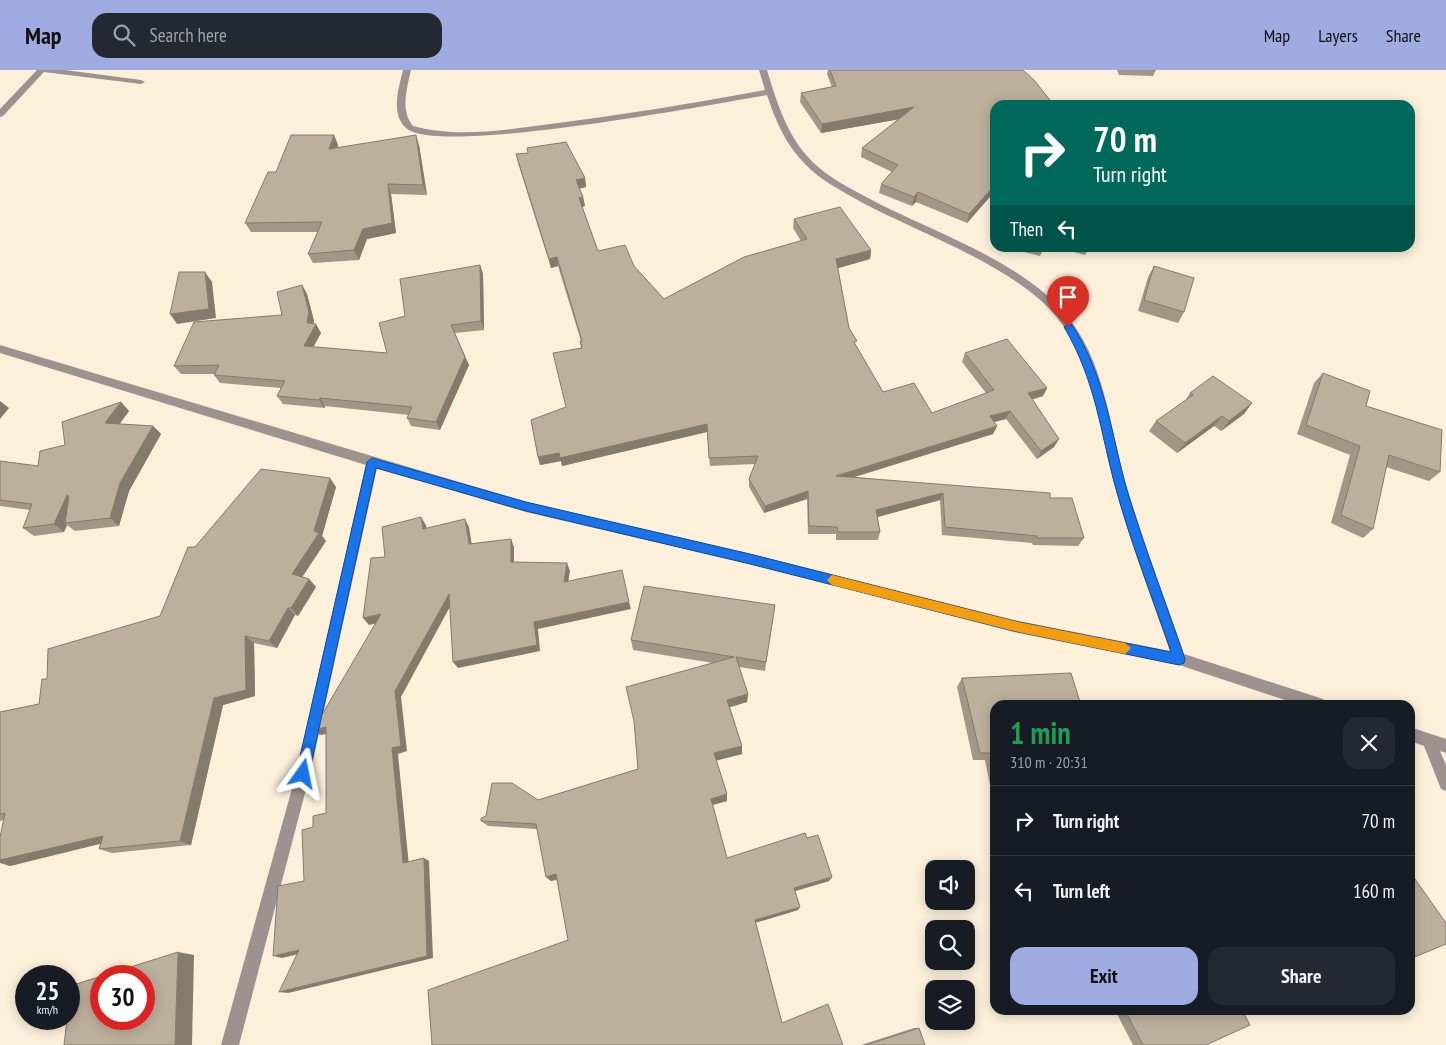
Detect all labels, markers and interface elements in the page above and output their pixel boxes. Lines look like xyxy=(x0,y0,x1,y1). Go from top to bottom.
search box xyxy=(92,13,442,58)
text: Map xyxy=(25,20,62,51)
icon: search xyxy=(110,21,138,49)
text: Search here xyxy=(150,23,227,47)
text: Map xyxy=(1264,24,1290,47)
text: Layers xyxy=(1318,24,1358,47)
text: Share xyxy=(1386,24,1421,47)
text: 70 m xyxy=(1093,116,1157,162)
icon: right xyxy=(1010,120,1075,185)
text: Turn right xyxy=(1093,160,1167,188)
icon: left xyxy=(1053,215,1081,243)
text: Then xyxy=(1010,217,1043,241)
pin xyxy=(1047,276,1089,327)
icon: arrive xyxy=(1054,283,1082,311)
text: 1 min xyxy=(1010,713,1071,752)
button: close xyxy=(1343,717,1395,769)
position arrow xyxy=(276,747,328,799)
text: 310 m · 20:31 xyxy=(1010,752,1088,772)
icon: right xyxy=(1010,807,1038,835)
text: Turn right xyxy=(1053,809,1119,833)
text: 70 m xyxy=(1362,809,1395,833)
map controls xyxy=(925,860,975,1030)
button: sound xyxy=(925,860,975,910)
icon: left xyxy=(1010,877,1038,905)
text: Turn left xyxy=(1053,879,1110,903)
text: 160 m xyxy=(1353,879,1395,903)
button: search xyxy=(925,920,975,970)
button: Exit xyxy=(1010,947,1198,1005)
button: Share xyxy=(1208,947,1395,1005)
speed limit sign: 30 xyxy=(90,965,155,1030)
text: 25 xyxy=(36,975,59,1007)
button: layers xyxy=(925,980,975,1030)
text: km/h xyxy=(37,1002,58,1017)

